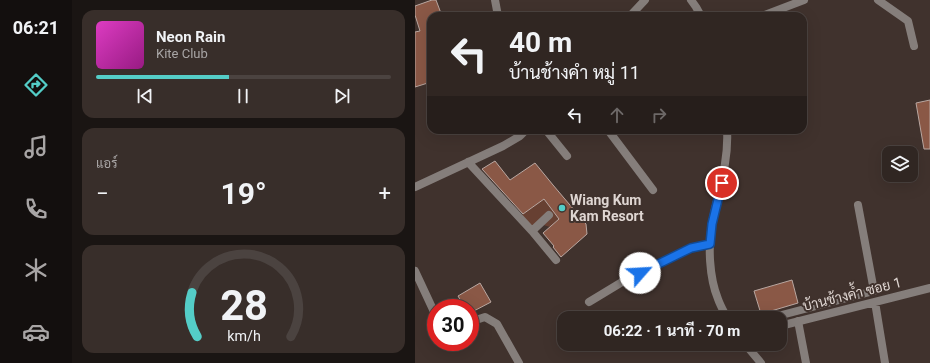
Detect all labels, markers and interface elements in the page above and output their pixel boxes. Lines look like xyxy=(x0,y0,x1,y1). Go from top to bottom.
text: 06:21 xyxy=(13,17,59,38)
text: 40 m xyxy=(509,26,572,59)
text: Neon Rain xyxy=(156,28,225,46)
icon: left xyxy=(443,28,495,80)
text: Kite Club xyxy=(156,46,208,61)
text: บ้านช้างคำ หมู่ 11 xyxy=(509,62,640,83)
icon: directions xyxy=(22,71,50,99)
icon: previous xyxy=(134,85,156,107)
icon: pause xyxy=(232,85,254,107)
icon: next xyxy=(331,85,353,107)
icon: left xyxy=(564,104,586,126)
icon: ahead xyxy=(606,104,628,126)
icon: right xyxy=(648,104,670,126)
icon: music xyxy=(22,133,50,161)
map controls xyxy=(882,146,918,182)
button: layers xyxy=(882,146,918,182)
text: แอร์ xyxy=(96,156,117,171)
pin xyxy=(705,166,739,200)
icon: arrive xyxy=(711,172,733,194)
text: 19° xyxy=(220,176,267,211)
text: − xyxy=(96,181,109,206)
text: + xyxy=(379,181,391,206)
place label: Wiang Kum Kam Resort xyxy=(570,192,644,224)
icon: phone xyxy=(22,195,50,223)
marker: Wiang Kum Kam Resort xyxy=(557,203,567,213)
position arrow xyxy=(619,252,661,294)
icon: climate xyxy=(22,256,50,284)
street label: บ้านช้างค้ำ ซอย 1 xyxy=(800,270,903,314)
text: 28 xyxy=(220,281,267,330)
speed limit sign: 30 xyxy=(427,299,479,351)
icon: car xyxy=(22,318,50,346)
text: 06:22 · 1 นาที · 70 m xyxy=(604,322,740,340)
text: km/h xyxy=(227,328,260,344)

